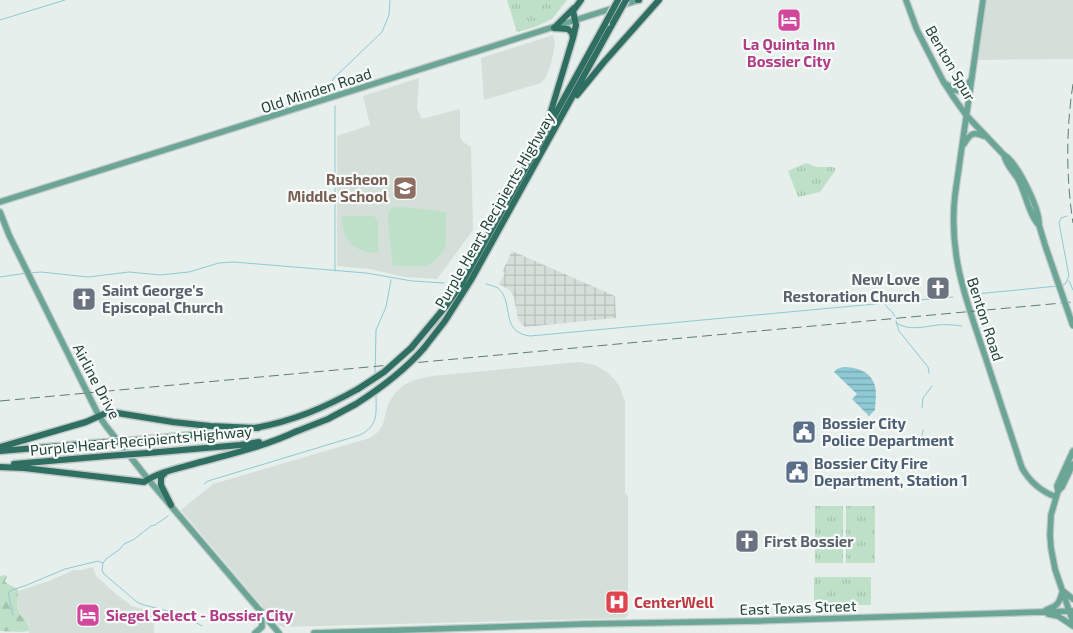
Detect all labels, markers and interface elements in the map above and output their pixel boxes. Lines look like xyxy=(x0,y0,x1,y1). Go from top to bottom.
hotel icon: La Quinta Inn Bossier City xyxy=(776,7,802,33)
street label: Benton Spur xyxy=(922,22,980,104)
place label: La Quinta Inn Bossier City xyxy=(743,35,835,71)
street label: Old Minden Road xyxy=(258,64,374,116)
street label: Purple Heart Recipients Highway xyxy=(430,109,558,311)
place label: Rusheon Middle School xyxy=(288,170,388,205)
school or university icon: Rusheon Middle School xyxy=(392,175,418,201)
place label: New Love Restoration Church xyxy=(783,270,920,305)
church icon: New Love Restoration Church xyxy=(925,275,951,301)
street label: Benton Road xyxy=(964,275,1008,363)
place label: Saint George's Episcopal Church xyxy=(102,281,223,316)
church icon: Saint George's Episcopal Church xyxy=(71,286,97,312)
street label: Airline Drive xyxy=(70,340,124,422)
place label: Bossier City Police Department xyxy=(822,414,954,449)
public building icon: Bossier City Police Department xyxy=(791,419,817,445)
street label: Purple Heart Recipients Highway xyxy=(29,421,253,459)
place label: Bossier City Fire Department, Station 1 xyxy=(814,454,968,489)
public building icon: Bossier City Fire Department, Station 1 xyxy=(784,459,810,485)
church icon: First Bossier xyxy=(734,528,760,554)
place label: First Bossier xyxy=(764,532,854,550)
hospital icon: CenterWell xyxy=(604,589,630,615)
place label: CenterWell xyxy=(634,593,714,611)
street label: East Texas Street xyxy=(739,596,857,618)
hotel icon: Siegel Select - Bossier City xyxy=(75,602,101,628)
place label: Siegel Select - Bossier City xyxy=(106,606,294,625)

